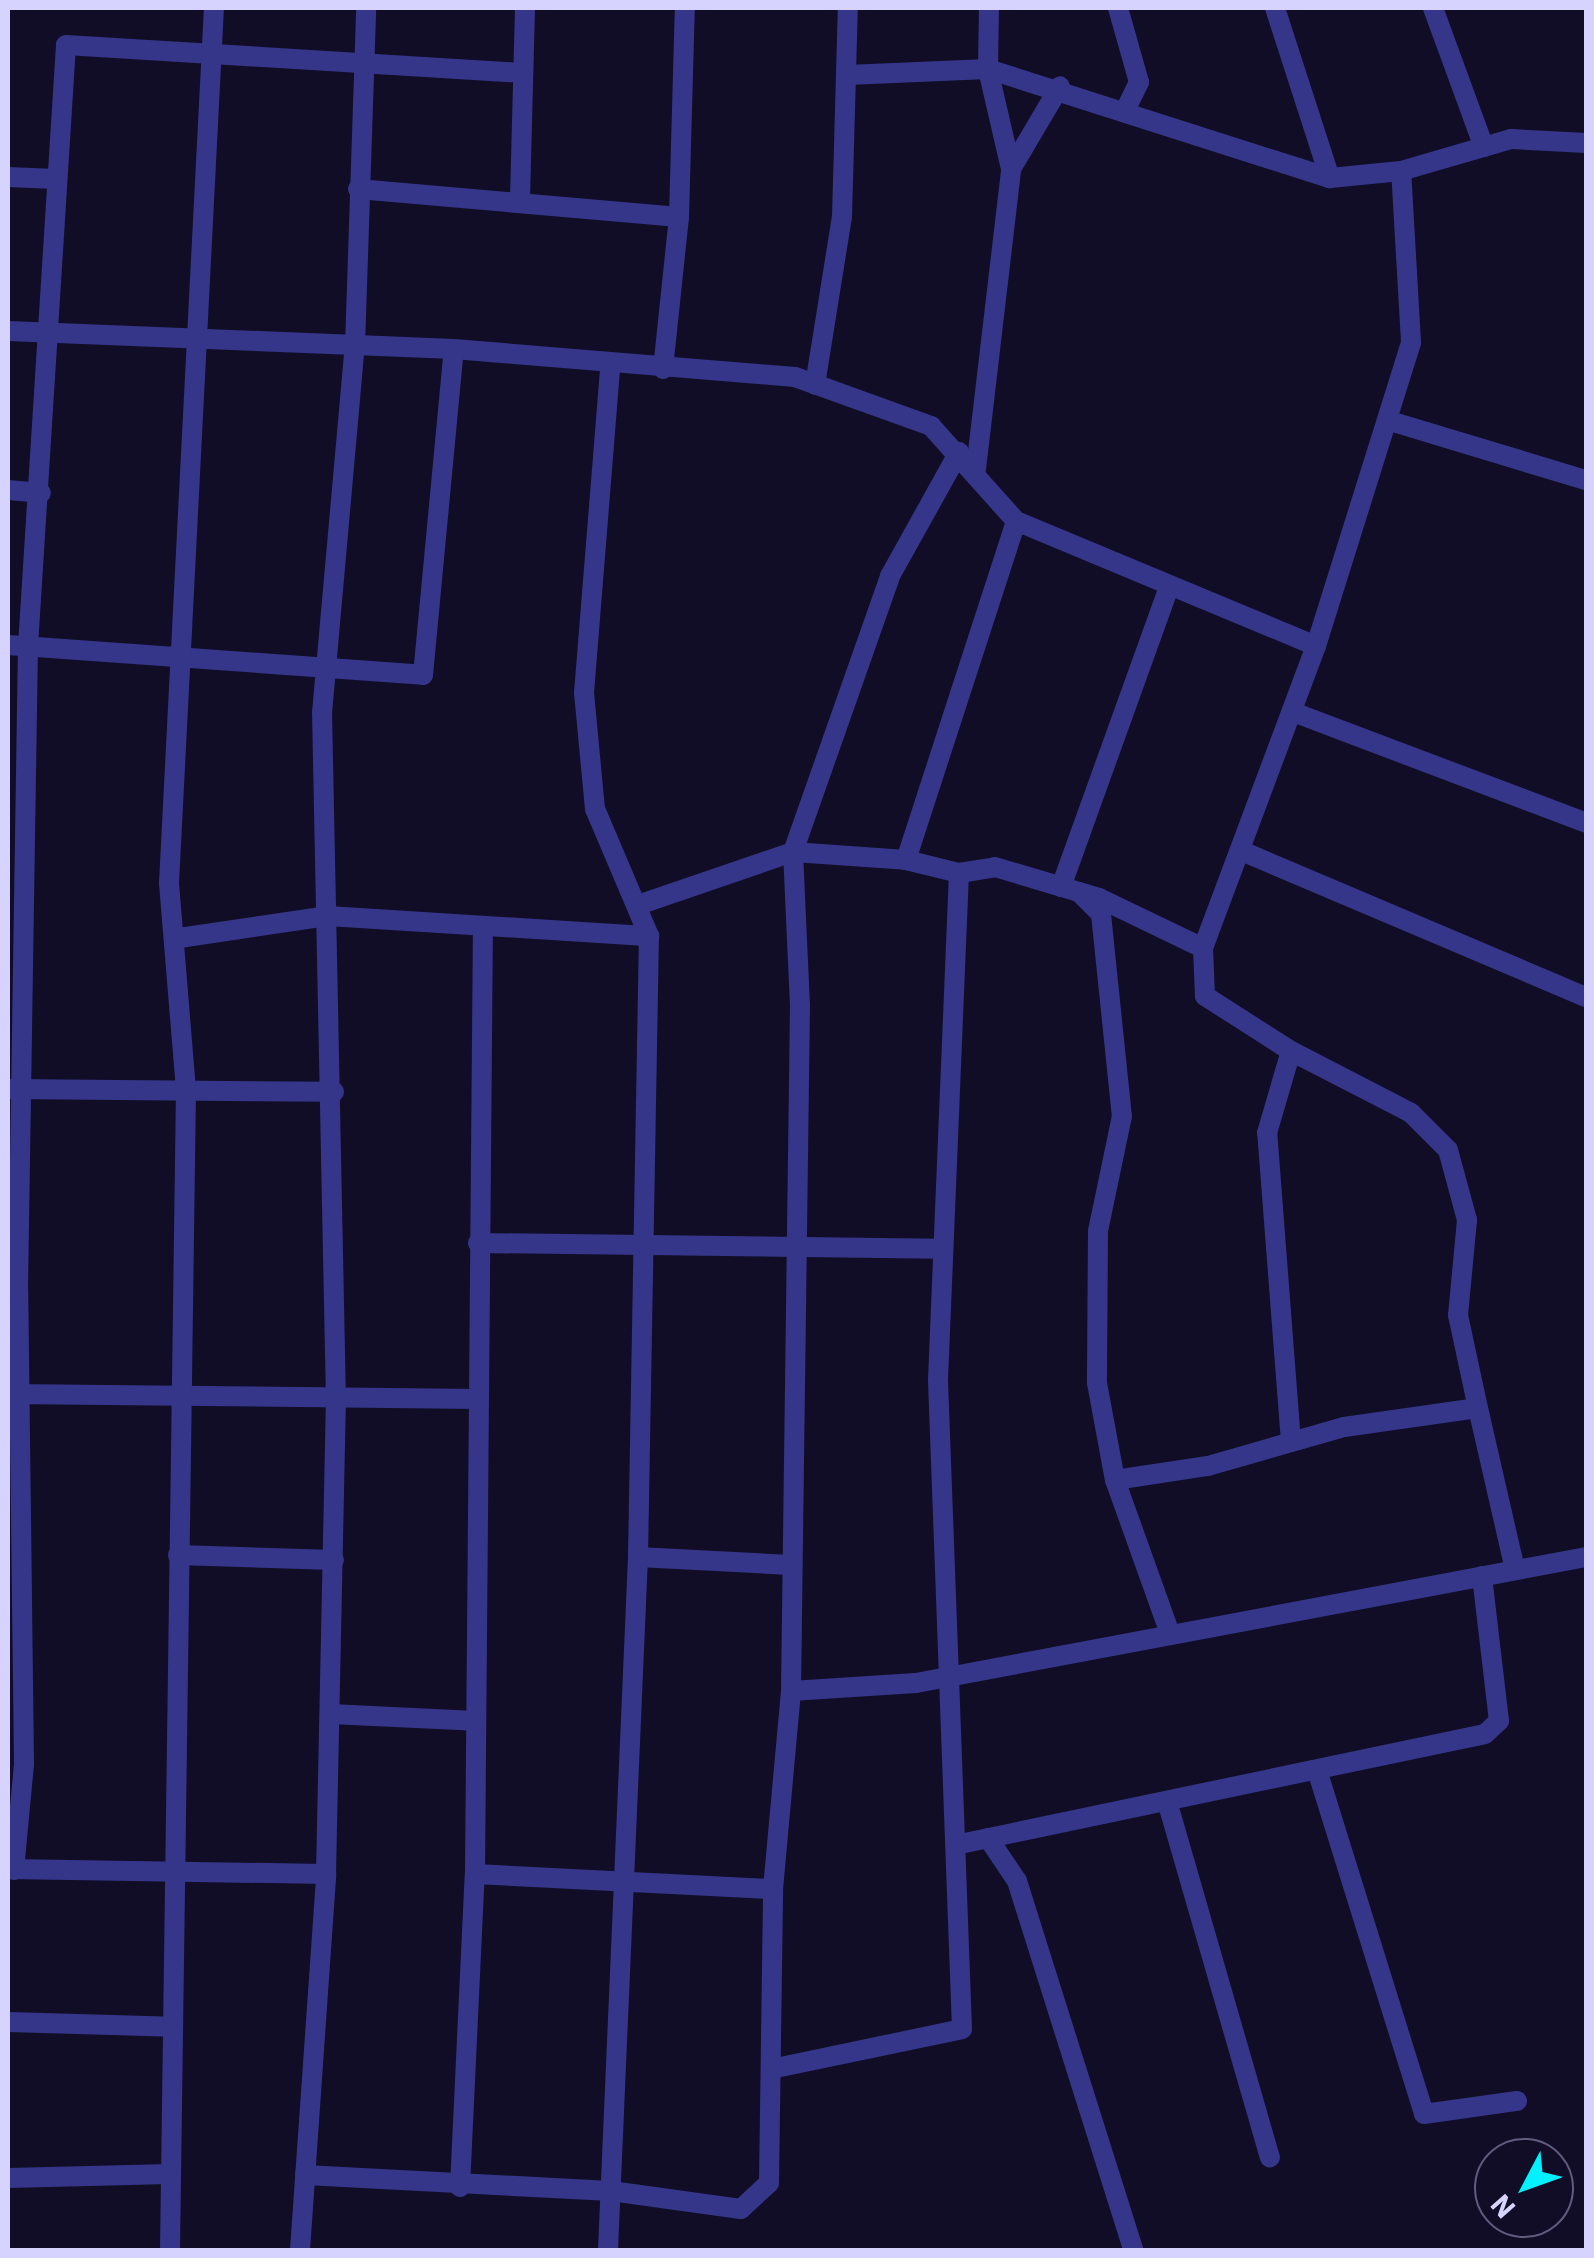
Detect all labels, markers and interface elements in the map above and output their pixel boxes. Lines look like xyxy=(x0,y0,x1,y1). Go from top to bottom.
north arrow xyxy=(1474,2138,1574,2238)
text: N xyxy=(1482,2187,1523,2226)

